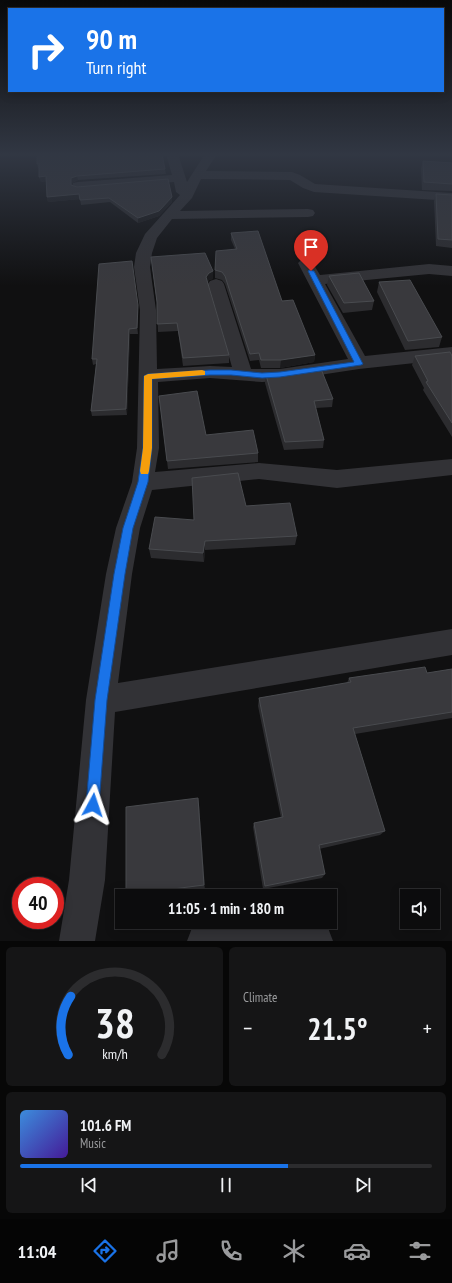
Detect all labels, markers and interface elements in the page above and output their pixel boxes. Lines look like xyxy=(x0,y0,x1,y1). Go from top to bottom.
text: 90 m xyxy=(86,20,137,57)
icon: right xyxy=(20,24,72,76)
text: Turn right xyxy=(86,56,146,79)
pin xyxy=(294,230,328,271)
icon: arrive xyxy=(300,236,322,258)
position arrow xyxy=(72,784,114,826)
speed limit sign: 40 xyxy=(12,877,64,929)
map controls xyxy=(400,889,440,929)
button: sound xyxy=(400,889,440,929)
text: 11:05 · 1 min · 180 m xyxy=(168,899,284,918)
text: Climate xyxy=(243,989,277,1006)
text: 38 xyxy=(95,995,134,1048)
text: 21.5° xyxy=(307,1009,368,1048)
text: − xyxy=(243,1014,252,1042)
text: + xyxy=(423,1014,432,1042)
text: km/h xyxy=(102,1043,127,1062)
text: 101.6 FM xyxy=(80,1116,131,1135)
text: Music xyxy=(80,1135,106,1152)
icon: previous xyxy=(78,1174,100,1196)
icon: pause xyxy=(215,1174,237,1196)
icon: next xyxy=(352,1174,374,1196)
icon: directions xyxy=(91,1237,119,1265)
icon: music xyxy=(154,1237,182,1265)
icon: phone xyxy=(217,1237,245,1265)
icon: climate xyxy=(280,1237,308,1265)
icon: car xyxy=(343,1237,371,1265)
icon: filters xyxy=(406,1237,434,1265)
text: 11:04 xyxy=(18,1240,56,1263)

